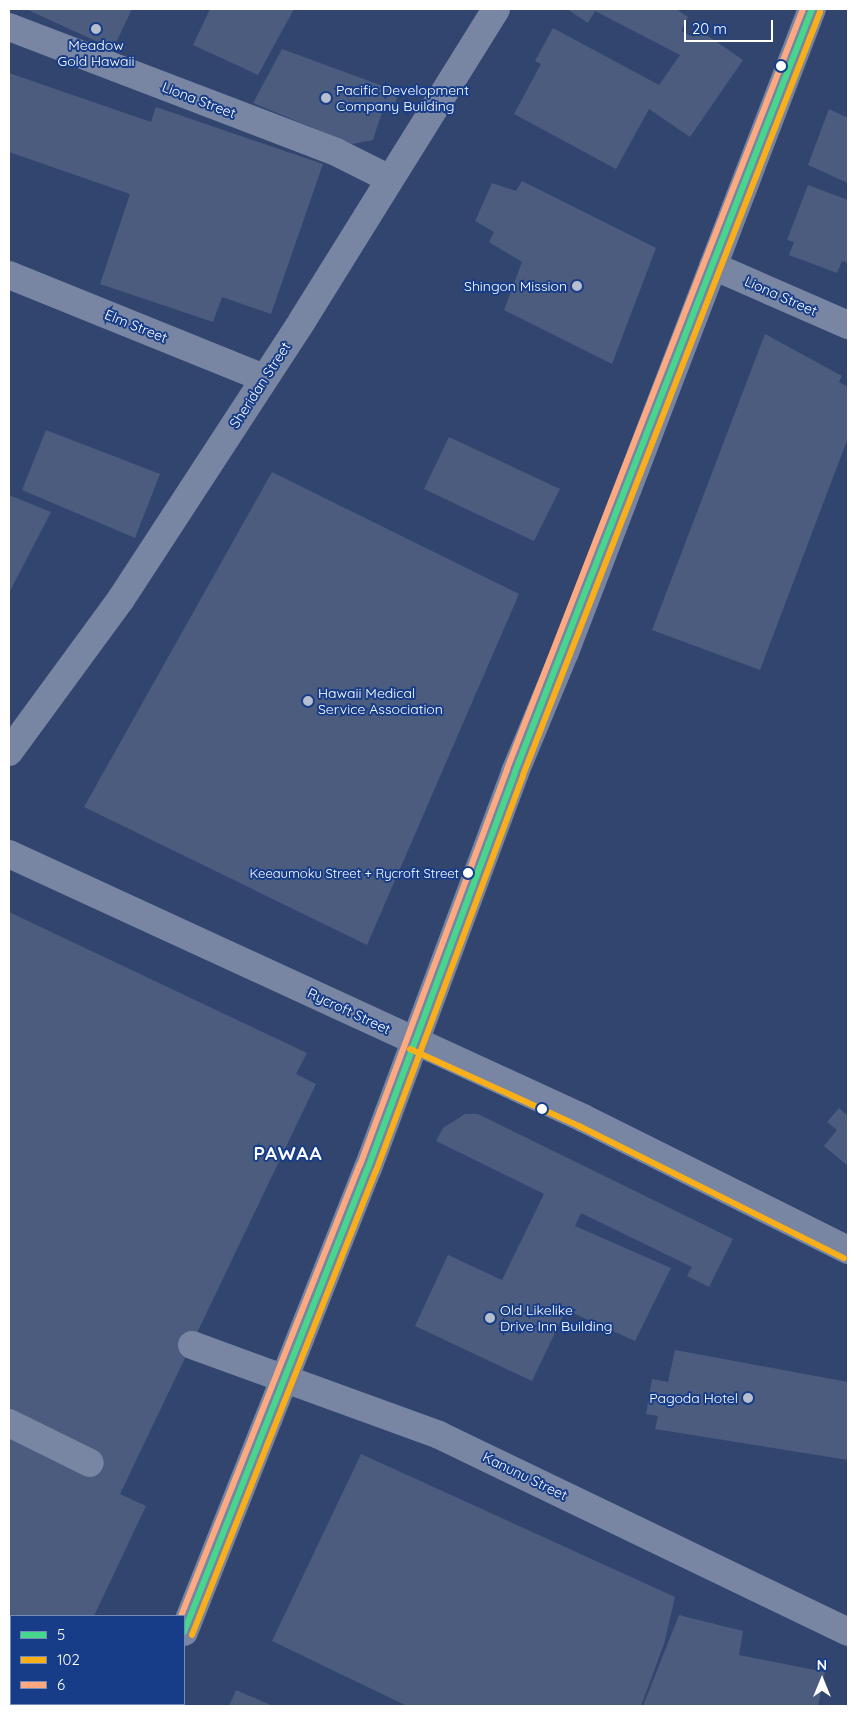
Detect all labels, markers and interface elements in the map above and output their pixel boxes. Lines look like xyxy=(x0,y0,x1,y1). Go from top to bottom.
scale bar xyxy=(687,10,776,42)
text: 20 m xyxy=(692,19,727,38)
marker: Meadow Gold Hawaii xyxy=(90,23,102,35)
place label: Meadow Gold Hawaii xyxy=(57,37,135,70)
unlabelled marker xyxy=(776,61,786,71)
street label: Liona Street xyxy=(160,78,238,122)
place label: Pacific Development Company Building xyxy=(336,82,469,114)
marker: Pacific Development Company Building xyxy=(320,92,332,104)
street label: Liona Street xyxy=(742,273,820,319)
place label: Shingon Mission xyxy=(464,278,567,294)
marker: Shingon Mission xyxy=(571,280,583,292)
street label: Elm Street xyxy=(102,306,170,346)
street label: Sheridan Street xyxy=(226,339,294,431)
place label: Hawaii Medical Service Association xyxy=(318,685,443,718)
marker: Hawaii Medical Service Association xyxy=(302,695,314,707)
place label: Keeaumoku Street + Rycroft Street xyxy=(250,865,459,881)
marker: Keeaumoku Street + Rycroft Street xyxy=(463,868,473,878)
street label: Rycroft Street xyxy=(305,984,393,1038)
unlabelled marker xyxy=(537,1104,547,1114)
district label: PAWAA xyxy=(253,1143,323,1165)
place label: Old Likelike Drive Inn Building xyxy=(500,1302,612,1334)
marker: Old Likelike Drive Inn Building xyxy=(484,1312,496,1324)
place label: Pagoda Hotel xyxy=(649,1390,738,1406)
marker: Pagoda Hotel xyxy=(742,1392,754,1404)
street label: Kanunu Street xyxy=(480,1448,570,1504)
legend xyxy=(10,1615,185,1705)
text: 5 xyxy=(57,1625,65,1644)
text: 102 xyxy=(57,1650,80,1669)
north arrow xyxy=(797,1655,847,1705)
text: N xyxy=(817,1656,827,1674)
text: 6 xyxy=(57,1675,65,1694)

